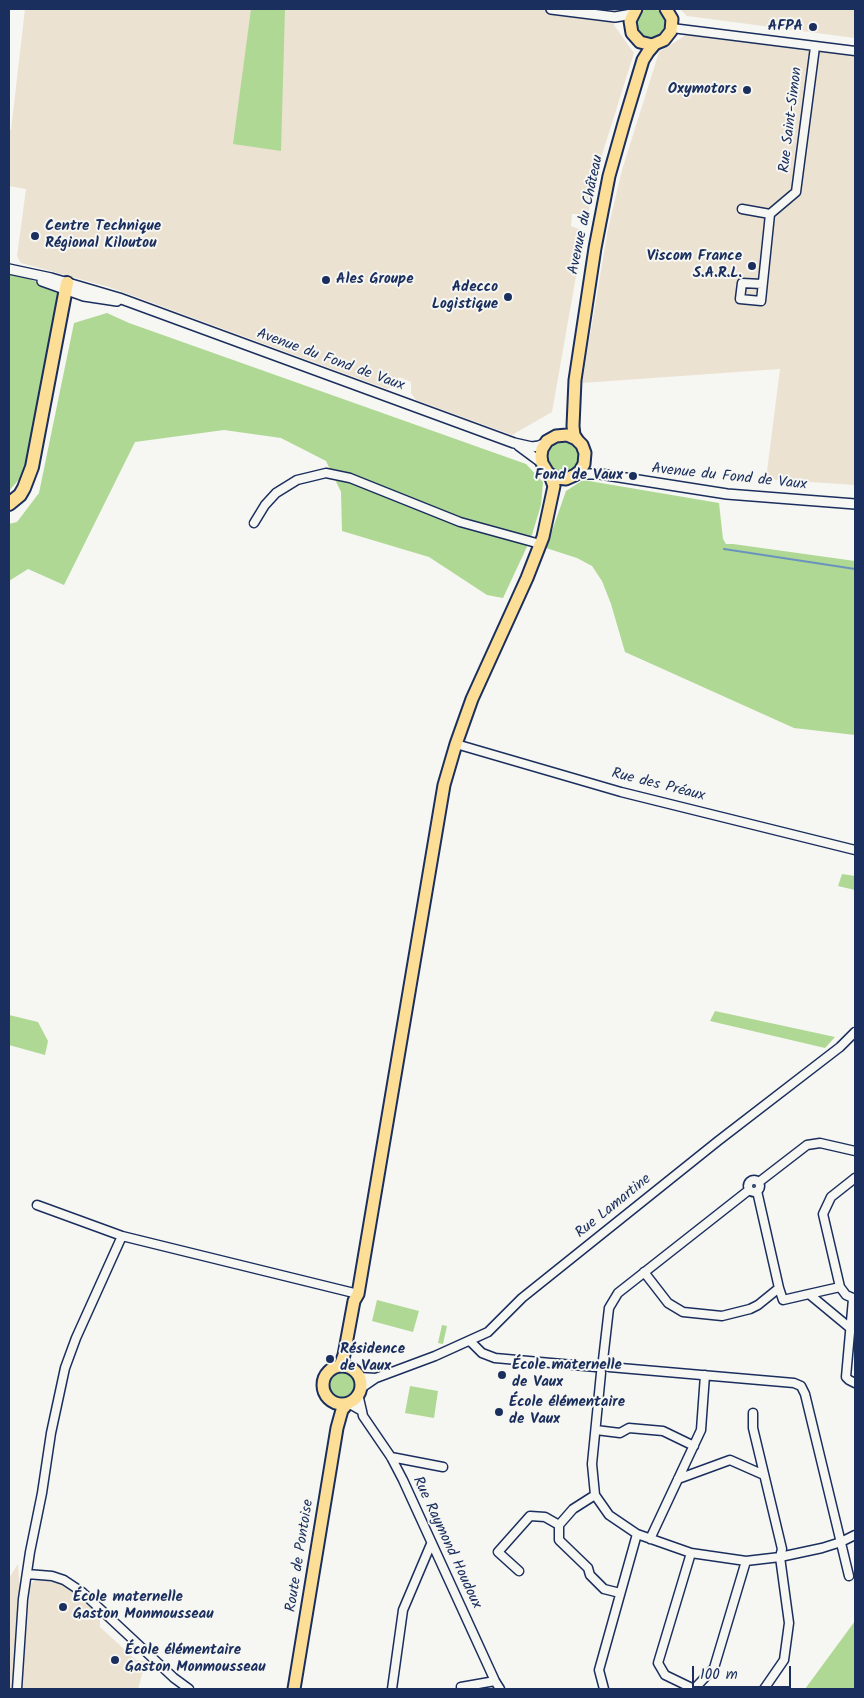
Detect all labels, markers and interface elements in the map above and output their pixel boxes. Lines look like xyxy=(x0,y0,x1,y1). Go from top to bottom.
place label: AFPA xyxy=(768,18,803,36)
marker: AFPA xyxy=(807,21,819,33)
street label: Rue Saint-Simon xyxy=(777,66,807,174)
place label: Oxymotors xyxy=(668,81,737,99)
marker: Oxymotors xyxy=(741,84,753,96)
street label: Avenue du Château xyxy=(566,154,608,276)
place label: Centre Technique Régional Kiloutou xyxy=(45,218,161,253)
marker: Centre Technique Régional Kiloutou xyxy=(29,230,41,242)
place label: Viscom France S.A.R.L. xyxy=(647,248,742,283)
marker: Viscom France S.A.R.L. xyxy=(746,260,758,272)
place label: Ales Groupe xyxy=(336,271,413,289)
marker: Ales Groupe xyxy=(320,274,332,286)
place label: Adecco Logistique xyxy=(432,279,498,314)
marker: Adecco Logistique xyxy=(502,291,514,303)
street label: Avenue du Fond de Vaux xyxy=(254,326,406,396)
street label: Avenue du Fond de Vaux xyxy=(651,461,807,495)
place label: Fond de Vaux xyxy=(535,467,623,485)
marker: Fond de Vaux xyxy=(627,470,639,482)
street label: Rue des Préaux xyxy=(609,766,707,806)
street label: Rue Lamartine xyxy=(573,1171,655,1243)
place label: Résidence de Vaux xyxy=(340,1341,405,1376)
marker: Résidence de Vaux xyxy=(324,1353,336,1365)
place label: École maternelle de Vaux xyxy=(512,1357,622,1392)
marker: École maternelle de Vaux xyxy=(496,1369,508,1381)
place label: École élémentaire de Vaux xyxy=(509,1394,625,1429)
marker: École élémentaire de Vaux xyxy=(493,1406,505,1418)
street label: Rue Raymond Houdoux xyxy=(407,1474,485,1612)
street label: Route de Pontoise xyxy=(283,1498,319,1614)
place label: École maternelle Gaston Monmousseau xyxy=(73,1589,213,1624)
marker: École maternelle Gaston Monmousseau xyxy=(57,1601,69,1613)
place label: École élémentaire Gaston Monmousseau xyxy=(125,1642,265,1677)
marker: École élémentaire Gaston Monmousseau xyxy=(109,1654,121,1666)
scale bar xyxy=(694,1656,793,1688)
text: 100 m xyxy=(700,1663,738,1687)

